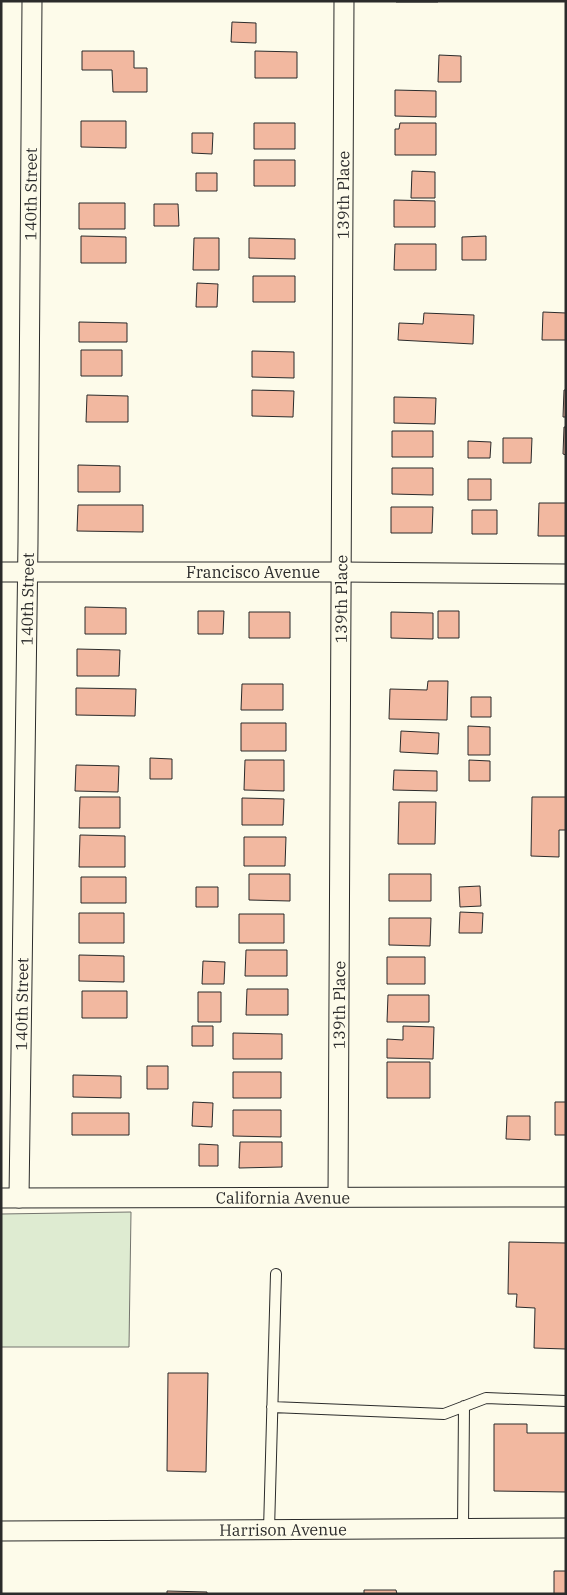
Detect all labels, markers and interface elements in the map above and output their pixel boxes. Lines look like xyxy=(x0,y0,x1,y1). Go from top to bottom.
street label: 140th Street xyxy=(20,147,41,241)
street label: 139th Place xyxy=(333,151,353,239)
street label: 140th Street xyxy=(17,552,38,646)
street label: 139th Place xyxy=(331,555,351,643)
street label: Francisco Avenue xyxy=(186,562,320,582)
street label: 140th Street xyxy=(11,957,32,1051)
street label: 139th Place xyxy=(329,961,349,1049)
street label: California Avenue xyxy=(216,1187,350,1208)
street label: Harrison Avenue xyxy=(219,1519,347,1540)

